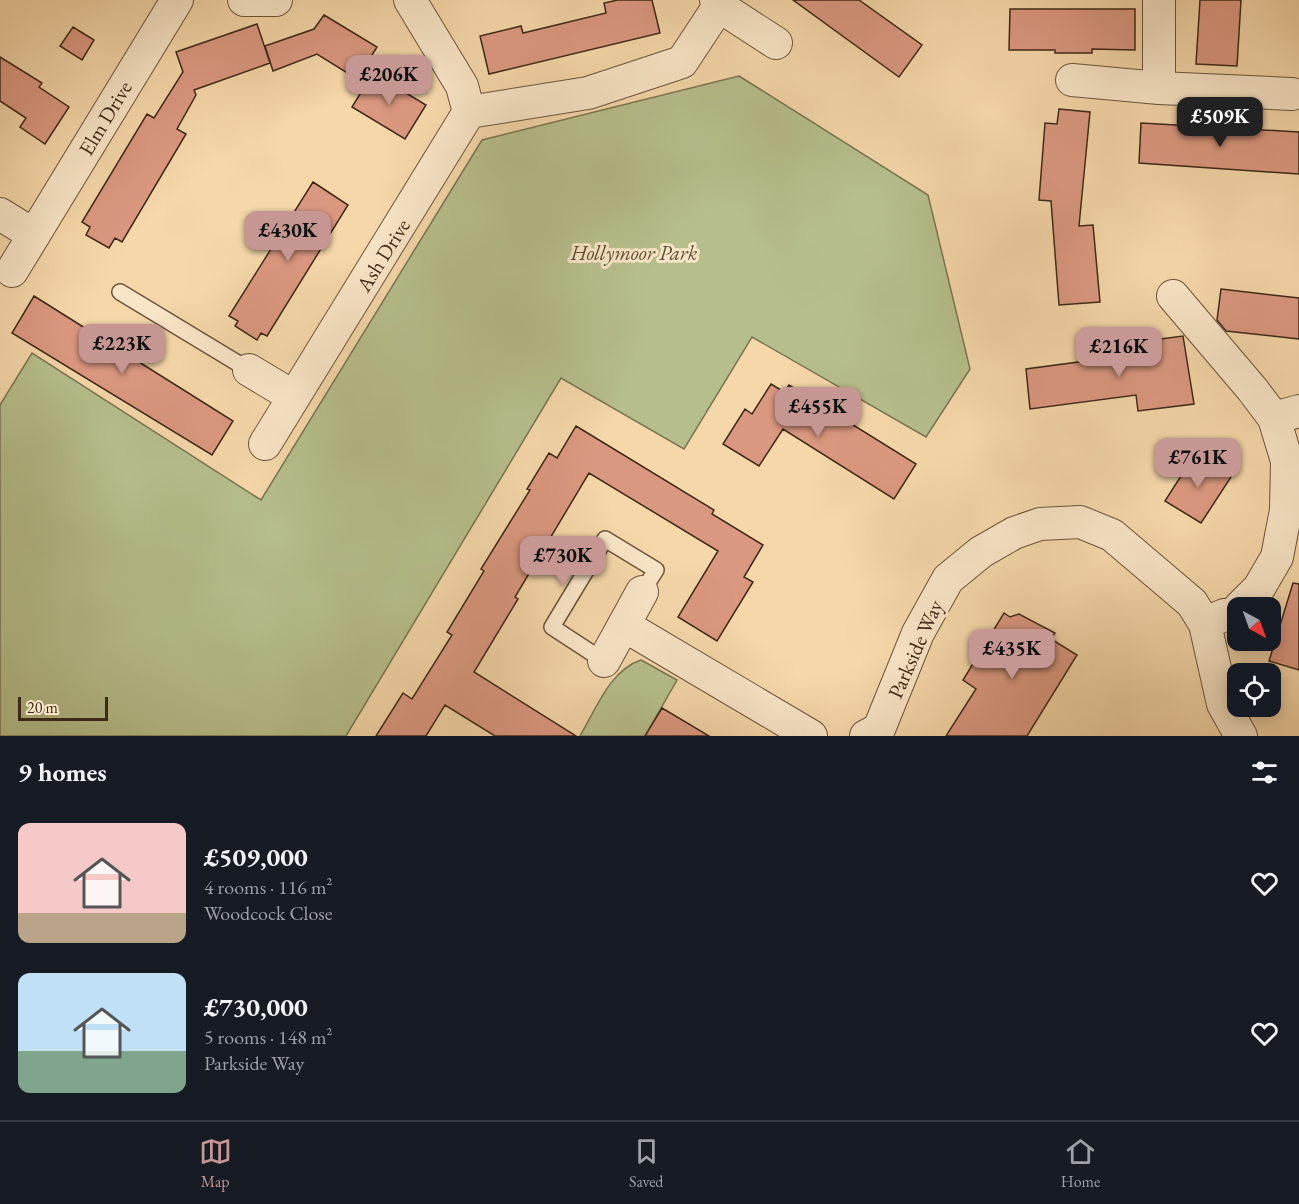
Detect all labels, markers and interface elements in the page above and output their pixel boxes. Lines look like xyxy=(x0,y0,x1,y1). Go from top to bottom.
pin: £206K xyxy=(347,55,431,106)
text: £206K xyxy=(360,61,418,87)
street label: Elm Drive xyxy=(72,76,138,160)
pin: £509K xyxy=(1178,97,1262,148)
text: £509K xyxy=(1191,103,1249,129)
pin: £430K xyxy=(246,211,330,262)
street label: Ash Drive xyxy=(350,213,416,297)
text: £430K xyxy=(259,217,317,243)
park label: Hollymoor Park xyxy=(570,239,698,266)
pin: £223K xyxy=(80,324,164,375)
pin: £216K xyxy=(1077,327,1161,378)
text: £223K xyxy=(93,330,151,356)
text: £216K xyxy=(1090,333,1148,359)
pin: £455K xyxy=(776,387,860,438)
text: £455K xyxy=(789,393,847,419)
pin: £761K xyxy=(1156,438,1240,489)
text: £761K xyxy=(1169,444,1227,470)
pin: £730K xyxy=(521,536,605,587)
text: £730K xyxy=(534,542,592,568)
street label: Parkside Way xyxy=(881,595,949,703)
north arrow xyxy=(1227,597,1281,651)
map controls xyxy=(1227,597,1281,717)
pin: £435K xyxy=(970,629,1054,680)
text: £435K xyxy=(983,635,1041,661)
button: locate xyxy=(1227,663,1281,717)
scale bar xyxy=(18,694,108,722)
text: 20 m xyxy=(27,697,58,718)
text: 9 homes xyxy=(18,755,107,789)
icon: filters xyxy=(1248,756,1281,789)
text: £509,000 xyxy=(204,840,308,874)
icon: home xyxy=(66,847,138,919)
icon: heart xyxy=(1248,867,1281,900)
text: 4 rooms · 116 m² xyxy=(204,874,332,900)
text: Woodcock Close xyxy=(204,900,333,926)
text: £730,000 xyxy=(204,990,308,1024)
icon: home xyxy=(66,997,138,1069)
icon: heart xyxy=(1248,1017,1281,1050)
text: 5 rooms · 148 m² xyxy=(204,1024,332,1050)
text: Parkside Way xyxy=(204,1050,304,1076)
tab: Map xyxy=(199,1135,232,1192)
tab: Saved xyxy=(629,1135,663,1192)
tab: Home xyxy=(1061,1135,1100,1192)

